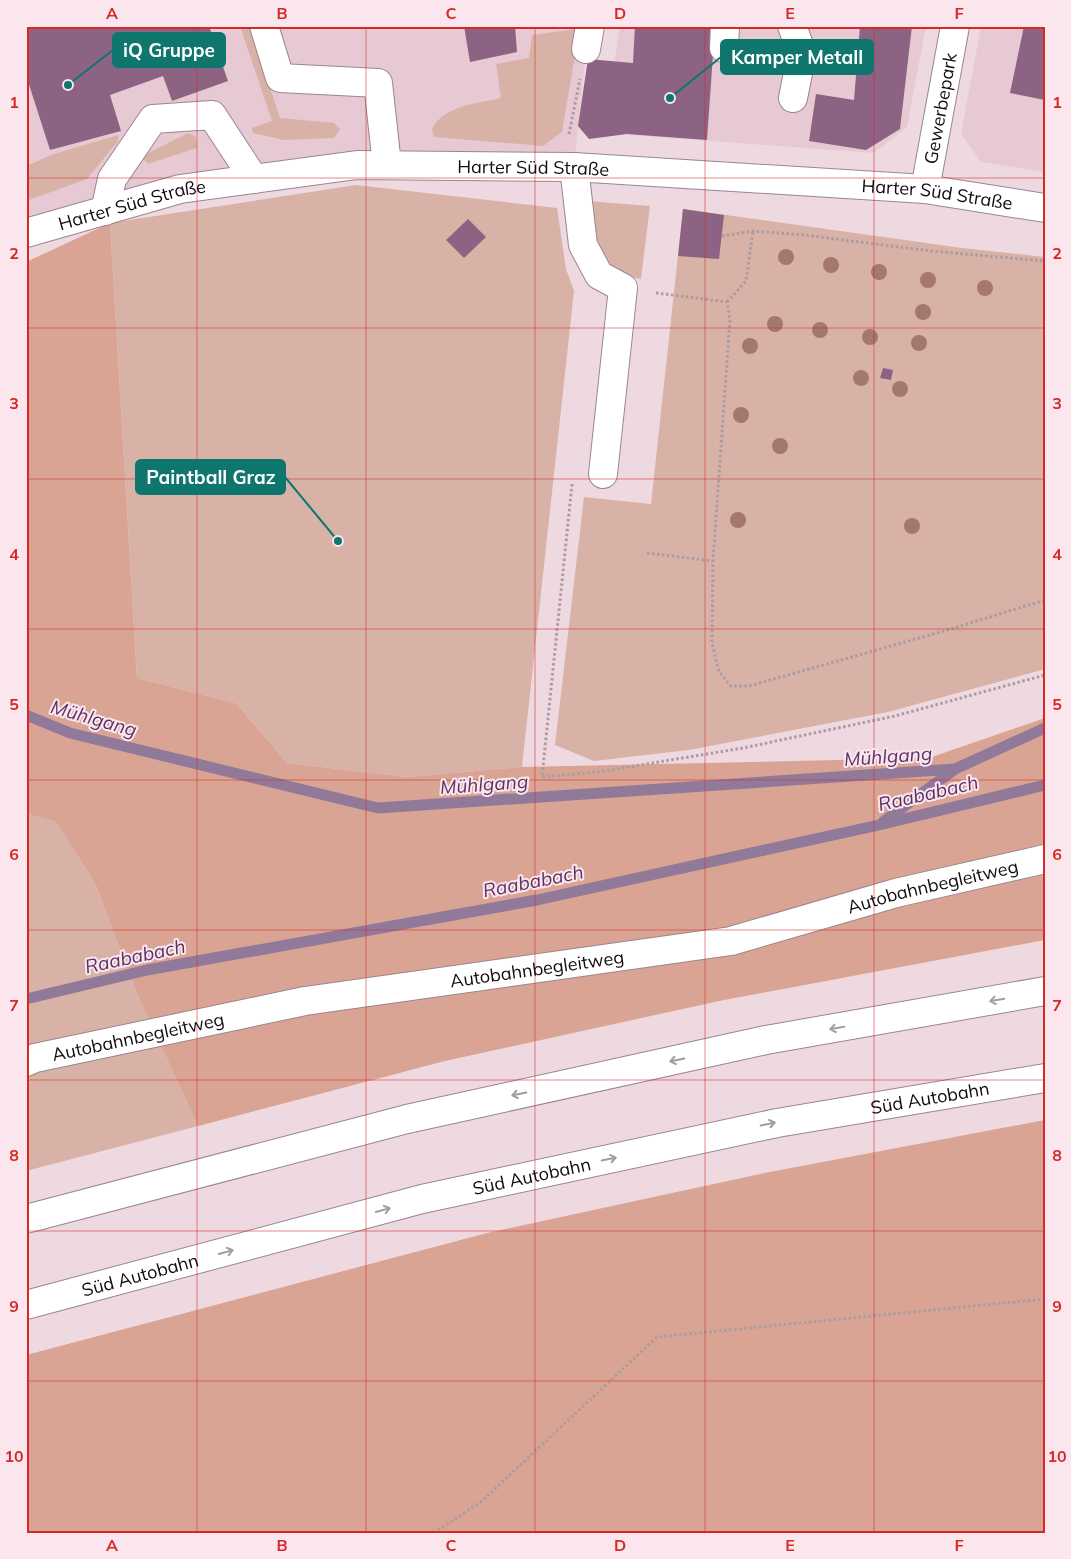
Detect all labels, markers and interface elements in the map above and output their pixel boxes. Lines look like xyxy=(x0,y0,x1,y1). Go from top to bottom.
text: A xyxy=(106,3,118,23)
text: B xyxy=(276,3,288,23)
text: C xyxy=(446,3,457,23)
text: D xyxy=(614,3,626,23)
text: E xyxy=(785,3,795,23)
text: F xyxy=(954,3,964,23)
callout: iQ Gruppe xyxy=(113,33,225,67)
text: iQ Gruppe xyxy=(123,38,215,62)
callout: Kamper Metall xyxy=(721,40,873,74)
text: Kamper Metall xyxy=(731,45,863,69)
street label: Gewerbepark xyxy=(918,50,961,166)
text: 1 xyxy=(9,92,19,112)
text: 1 xyxy=(1052,92,1062,112)
street label: Harter Süd Straße xyxy=(457,154,610,181)
street label: Harter Süd Straße xyxy=(56,174,207,235)
street label: Harter Süd Straße xyxy=(861,174,1014,214)
text: 2 xyxy=(9,243,19,263)
text: 2 xyxy=(1052,243,1062,263)
text: 3 xyxy=(9,393,19,413)
text: 3 xyxy=(1052,393,1062,413)
callout: Paintball Graz xyxy=(136,460,285,494)
text: Paintball Graz xyxy=(146,465,276,489)
text: 4 xyxy=(9,544,19,564)
text: 4 xyxy=(1052,544,1062,564)
text: 5 xyxy=(9,694,19,714)
water label: Mühlgang xyxy=(48,694,140,742)
text: 5 xyxy=(1052,694,1062,714)
water label: Mühlgang xyxy=(843,741,933,771)
water label: Mühlgang xyxy=(439,769,529,799)
water label: Raababach xyxy=(876,770,980,816)
text: 6 xyxy=(9,844,19,864)
text: 6 xyxy=(1052,844,1062,864)
street label: Autobahnbegleitweg xyxy=(844,854,1020,918)
water label: Raababach xyxy=(481,859,585,903)
water label: Raababach xyxy=(83,934,187,978)
street label: Autobahnbegleitweg xyxy=(448,945,625,992)
text: 7 xyxy=(9,995,19,1015)
one-way arrow xyxy=(989,995,1005,1005)
text: 7 xyxy=(1052,995,1062,1015)
street label: Autobahnbegleitweg xyxy=(50,1007,226,1066)
one-way arrow xyxy=(829,1023,845,1033)
one-way arrow xyxy=(670,1055,686,1065)
street label: Süd Autobahn xyxy=(869,1076,991,1119)
one-way arrow xyxy=(511,1090,527,1099)
one-way arrow xyxy=(760,1119,776,1129)
text: 8 xyxy=(9,1145,19,1165)
text: 8 xyxy=(1052,1145,1062,1165)
street label: Süd Autobahn xyxy=(470,1152,593,1199)
one-way arrow xyxy=(601,1154,617,1163)
one-way arrow xyxy=(374,1205,390,1214)
one-way arrow xyxy=(217,1247,233,1256)
street label: Süd Autobahn xyxy=(79,1248,201,1301)
text: 9 xyxy=(9,1296,19,1316)
text: 9 xyxy=(1052,1296,1062,1316)
text: 10 xyxy=(4,1446,24,1466)
text: 10 xyxy=(1047,1446,1067,1466)
text: A xyxy=(106,1535,118,1555)
text: B xyxy=(276,1535,288,1555)
text: C xyxy=(446,1535,457,1555)
text: D xyxy=(614,1535,626,1555)
text: E xyxy=(785,1535,795,1555)
text: F xyxy=(954,1535,964,1555)

